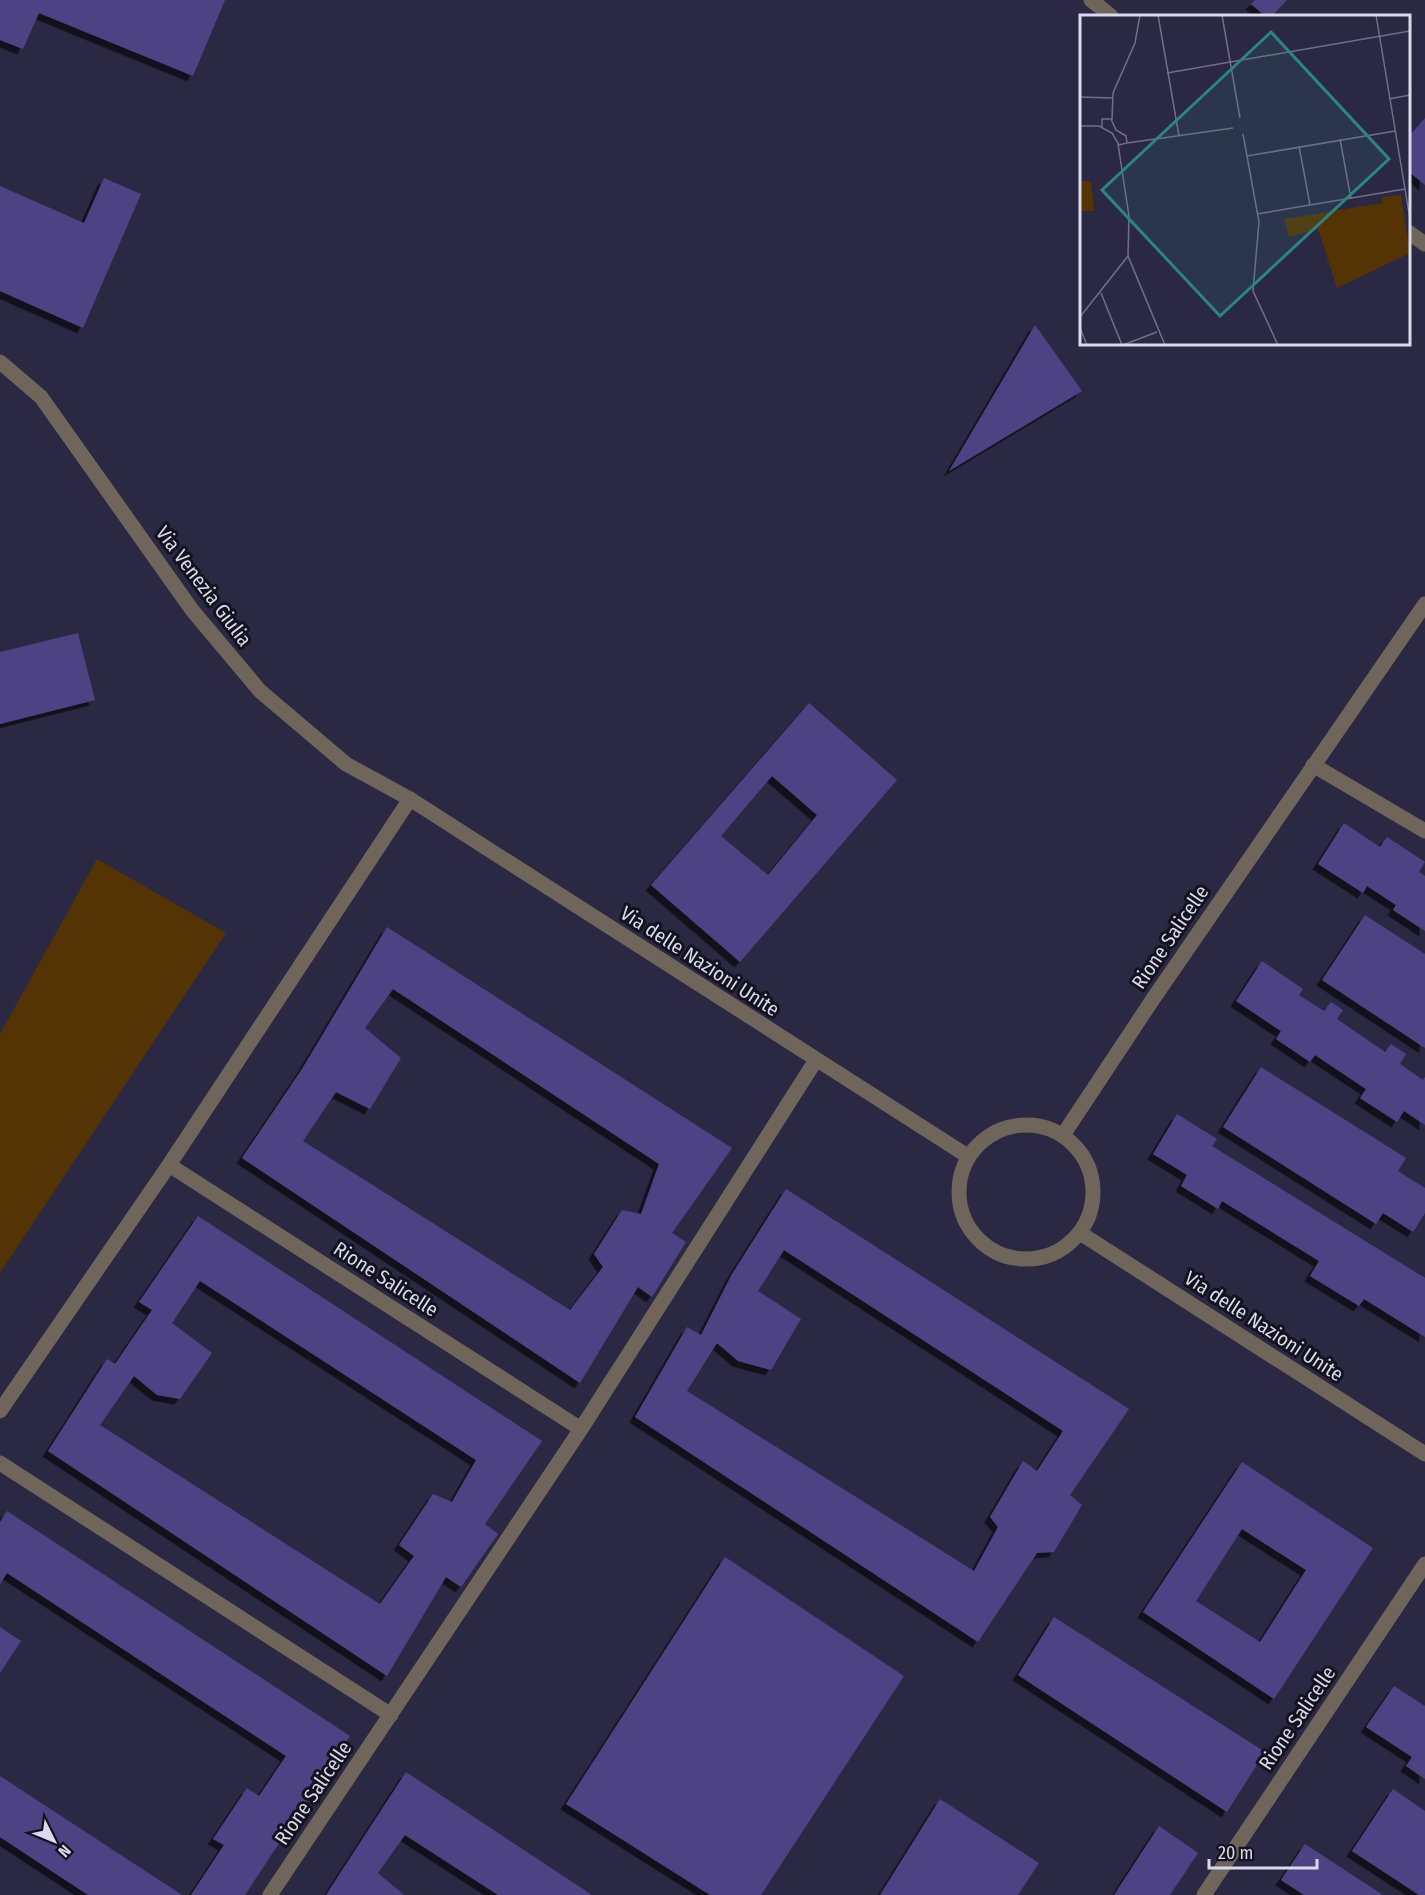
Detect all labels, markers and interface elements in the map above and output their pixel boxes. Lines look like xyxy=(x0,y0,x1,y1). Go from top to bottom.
inset map xyxy=(1080,15,1410,345)
street label: Via Venezia Giulia xyxy=(151,521,257,651)
street label: Rione Salicelle xyxy=(1127,881,1213,993)
street label: Via delle Nazioni Unite xyxy=(616,901,784,1021)
street label: Rione Salicelle xyxy=(329,1236,443,1322)
street label: Via delle Nazioni Unite xyxy=(1180,1266,1348,1386)
street label: Rione Salicelle xyxy=(1254,1662,1340,1774)
street label: Rione Salicelle xyxy=(270,1737,356,1849)
north arrow xyxy=(24,1811,84,1871)
scale bar xyxy=(1209,1832,1317,1870)
text: N xyxy=(54,1841,75,1861)
text: 20 m xyxy=(1218,1842,1253,1864)

